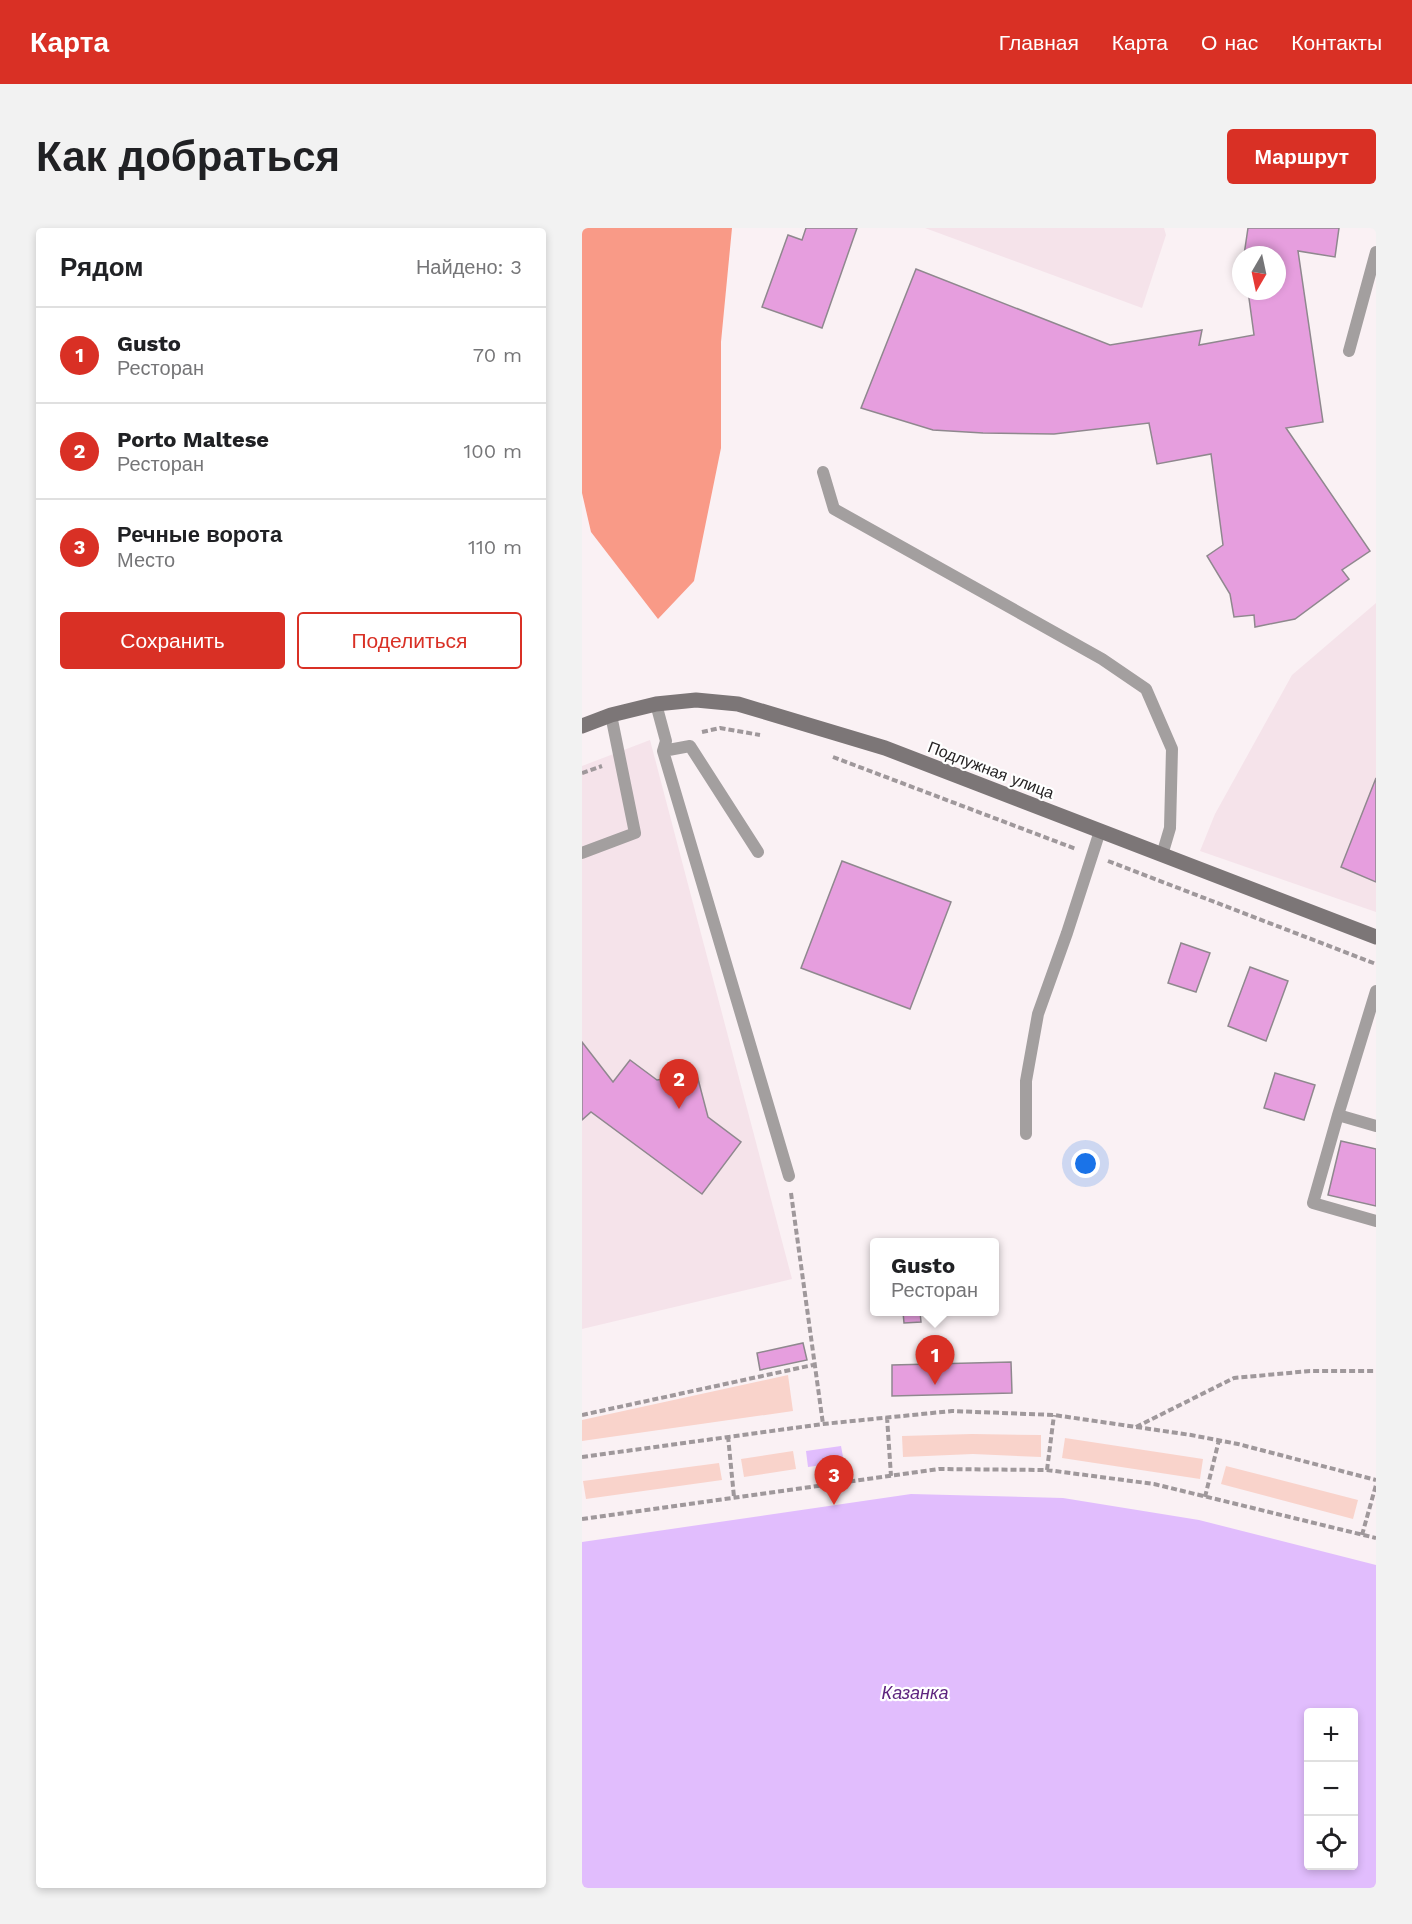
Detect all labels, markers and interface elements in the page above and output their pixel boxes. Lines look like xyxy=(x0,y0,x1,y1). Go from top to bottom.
text: Карта xyxy=(30,26,109,59)
text: Главная xyxy=(999,30,1079,55)
text: Карта xyxy=(1112,30,1168,55)
text: О нас xyxy=(1201,30,1258,55)
text: Контакты xyxy=(1291,30,1382,55)
button: Маршрут xyxy=(1227,129,1376,184)
text: Как добраться xyxy=(36,132,340,181)
north arrow xyxy=(1232,246,1286,300)
text: Рядом xyxy=(60,252,143,282)
text: Найдено: 3 xyxy=(416,255,522,279)
text: Gusto xyxy=(117,331,181,356)
text: 1 xyxy=(75,343,84,367)
text: 70 m xyxy=(473,343,522,367)
text: Ресторан xyxy=(117,356,204,380)
text: Porto Maltese xyxy=(117,427,269,452)
text: 2 xyxy=(74,439,85,463)
text: 100 m xyxy=(463,439,522,463)
text: Ресторан xyxy=(117,452,204,476)
text: Речные ворота xyxy=(117,522,282,547)
text: 3 xyxy=(74,535,85,559)
text: 110 m xyxy=(468,535,522,559)
text: Место xyxy=(117,548,175,572)
button: Сохранить xyxy=(60,612,285,669)
button: Поделиться xyxy=(297,612,522,669)
street label: Подлужная улица xyxy=(925,737,1057,803)
pin: 2 xyxy=(660,1060,698,1109)
your location xyxy=(1071,1149,1100,1178)
popup xyxy=(870,1238,999,1316)
text: Gusto xyxy=(891,1253,955,1278)
text: Ресторан xyxy=(891,1278,978,1302)
pin: 1 xyxy=(916,1336,954,1385)
pin: 3 xyxy=(814,1456,854,1505)
water label: Казанка xyxy=(882,1682,948,1703)
map controls xyxy=(1304,1708,1358,1870)
button: + xyxy=(1304,1708,1358,1762)
button: − xyxy=(1304,1762,1358,1816)
button: locate xyxy=(1304,1816,1358,1870)

